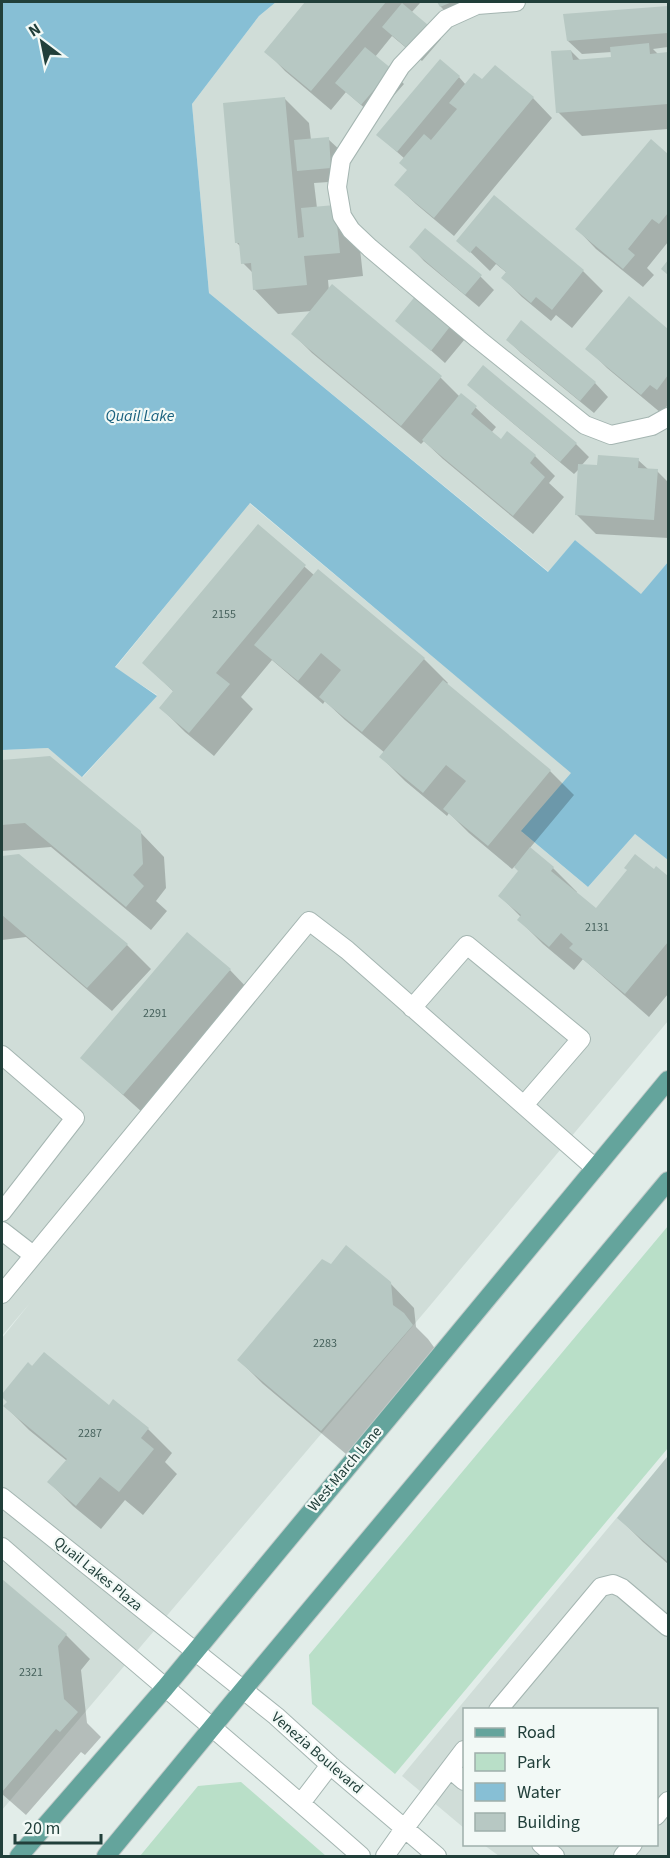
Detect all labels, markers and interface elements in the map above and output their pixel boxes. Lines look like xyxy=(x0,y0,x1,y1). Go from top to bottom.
north arrow xyxy=(12,12,72,72)
text: N xyxy=(24,18,45,42)
water label: Quail Lake xyxy=(106,405,175,427)
house number: 2155 xyxy=(212,606,236,623)
house number: 2131 xyxy=(585,919,609,936)
house number: 2291 xyxy=(143,1005,167,1022)
house number: 2283 xyxy=(313,1335,337,1352)
street label: West March Lane xyxy=(303,1422,387,1516)
house number: 2287 xyxy=(78,1425,102,1442)
street label: Quail Lakes Plaza xyxy=(49,1532,147,1616)
house number: 2321 xyxy=(19,1664,43,1681)
street label: Venezia Boulevard xyxy=(267,1707,367,1799)
legend xyxy=(463,1708,658,1846)
text: Road xyxy=(517,1720,556,1745)
text: Park xyxy=(517,1750,551,1775)
text: Water xyxy=(517,1780,561,1805)
scale bar xyxy=(15,1807,100,1845)
text: Building xyxy=(517,1810,580,1835)
text: 20 m xyxy=(24,1816,60,1841)

